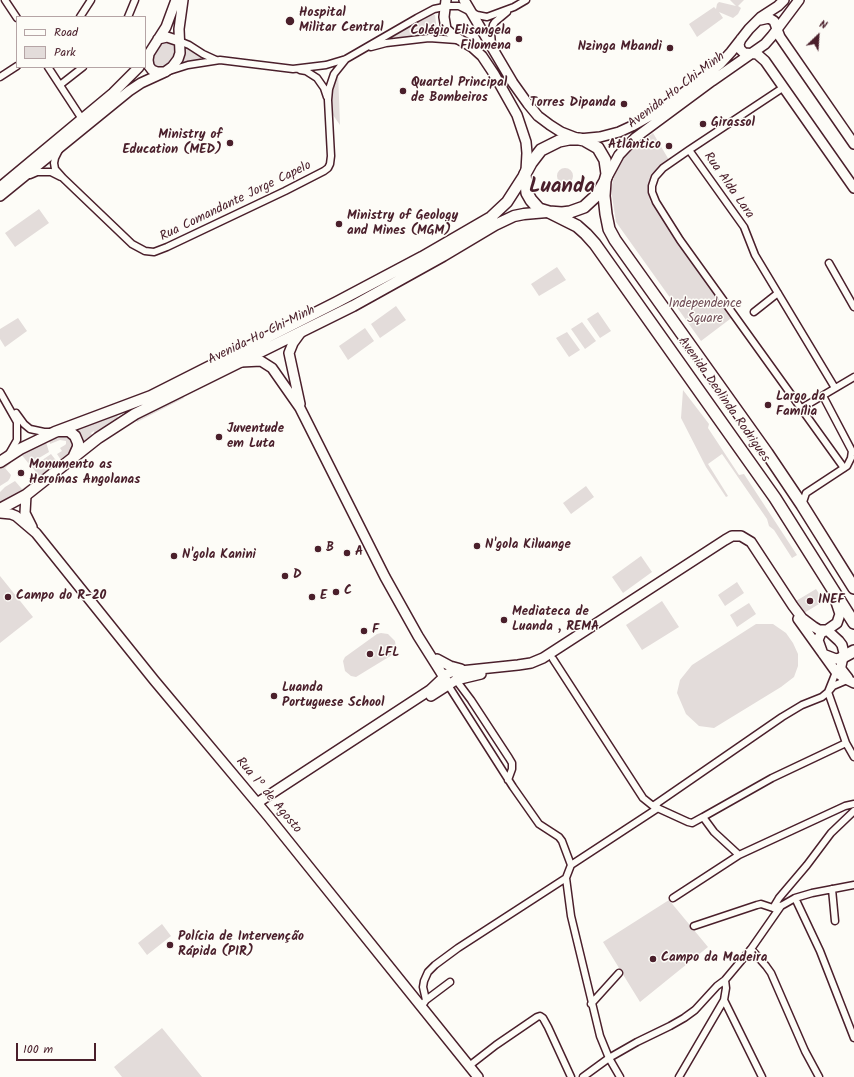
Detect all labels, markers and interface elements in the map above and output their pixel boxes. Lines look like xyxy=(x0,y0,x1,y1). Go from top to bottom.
place label: Hospital Militar Central xyxy=(299,6,383,37)
marker: Hospital Militar Central xyxy=(284,15,296,27)
text: N xyxy=(816,15,830,35)
legend xyxy=(16,16,146,68)
north arrow xyxy=(798,16,838,56)
text: Road xyxy=(54,23,78,42)
place label: Colégio Elisangela Filomena xyxy=(411,24,511,55)
marker: Colégio Elisangela Filomena xyxy=(514,34,524,44)
place label: Nzinga Mbandi xyxy=(578,40,662,56)
text: Park xyxy=(54,43,76,62)
marker: Nzinga Mbandi xyxy=(665,43,675,53)
street label: Avenida Ho Chi Minh xyxy=(626,50,728,132)
place label: Quartel Principal de Bombeiros xyxy=(411,76,507,107)
marker: Quartel Principal de Bombeiros xyxy=(398,86,408,96)
place label: Torres Dipanda xyxy=(530,96,616,112)
marker: Torres Dipanda xyxy=(619,99,629,109)
place label: Girassol xyxy=(711,116,755,132)
marker: Girassol xyxy=(698,119,708,129)
place label: Ministry of Education (MED) xyxy=(122,128,222,159)
marker: Ministry of Education (MED) xyxy=(225,138,235,148)
place label: Atlântico xyxy=(608,138,661,154)
marker: Atlântico xyxy=(664,141,674,151)
street label: Rua Alda Lara xyxy=(699,150,757,222)
street label: Rua Comandante Jorge Capelo xyxy=(158,159,314,245)
district label: Luanda xyxy=(529,175,595,201)
place label: Ministry of Geology and Mines (MGM) xyxy=(347,209,458,240)
marker: Ministry of Geology and Mines (MGM) xyxy=(334,219,344,229)
park label: Independence Square xyxy=(668,297,742,328)
street label: Avenida Ho Chi Minh xyxy=(206,303,318,369)
street label: Avenida Deolinda Rodrigues xyxy=(674,334,772,466)
place label: Largo da Família xyxy=(776,390,825,421)
marker: Largo da Família xyxy=(763,400,773,410)
place label: Juventude em Luta xyxy=(227,422,284,453)
marker: Juventude em Luta xyxy=(214,432,224,442)
place label: Monumento as Heroínas Angolanas xyxy=(29,458,140,489)
marker: Monumento as Heroínas Angolanas xyxy=(16,468,26,478)
place label: N'gola Kiluange xyxy=(485,538,571,554)
place label: B xyxy=(326,541,334,557)
marker: N'gola Kiluange xyxy=(472,541,482,551)
marker: B xyxy=(313,544,323,554)
place label: A xyxy=(355,545,363,561)
place label: N'gola Kanini xyxy=(182,548,256,564)
marker: A xyxy=(342,548,352,558)
marker: N'gola Kanini xyxy=(169,551,179,561)
place label: D xyxy=(293,568,302,584)
marker: D xyxy=(280,571,290,581)
place label: C xyxy=(344,584,352,600)
marker: C xyxy=(331,587,341,597)
place label: Campo do R-20 xyxy=(16,589,106,605)
place label: E xyxy=(320,589,327,605)
marker: Campo do R-20 xyxy=(3,592,13,602)
marker: E xyxy=(307,592,317,602)
place label: INEF xyxy=(818,593,844,609)
marker: INEF xyxy=(805,596,815,606)
place label: Mediateca de Luanda , REMA xyxy=(512,605,599,636)
marker: Mediateca de Luanda , REMA xyxy=(499,615,509,625)
place label: F xyxy=(372,623,379,639)
marker: F xyxy=(359,626,369,636)
place label: LFL xyxy=(378,646,399,662)
marker: LFL xyxy=(365,649,375,659)
place label: Luanda Portuguese School xyxy=(282,681,384,712)
marker: Luanda Portuguese School xyxy=(269,691,279,701)
street label: Rua 1º de Agosto xyxy=(232,755,304,837)
place label: Polícia de Intervenção Rápida (PIR) xyxy=(178,930,304,961)
marker: Polícia de Intervenção Rápida (PIR) xyxy=(165,940,175,950)
place label: Campo da Madeira xyxy=(661,951,767,967)
marker: Campo da Madeira xyxy=(648,954,658,964)
scale bar xyxy=(18,1035,98,1061)
text: 100 m xyxy=(23,1040,53,1059)

